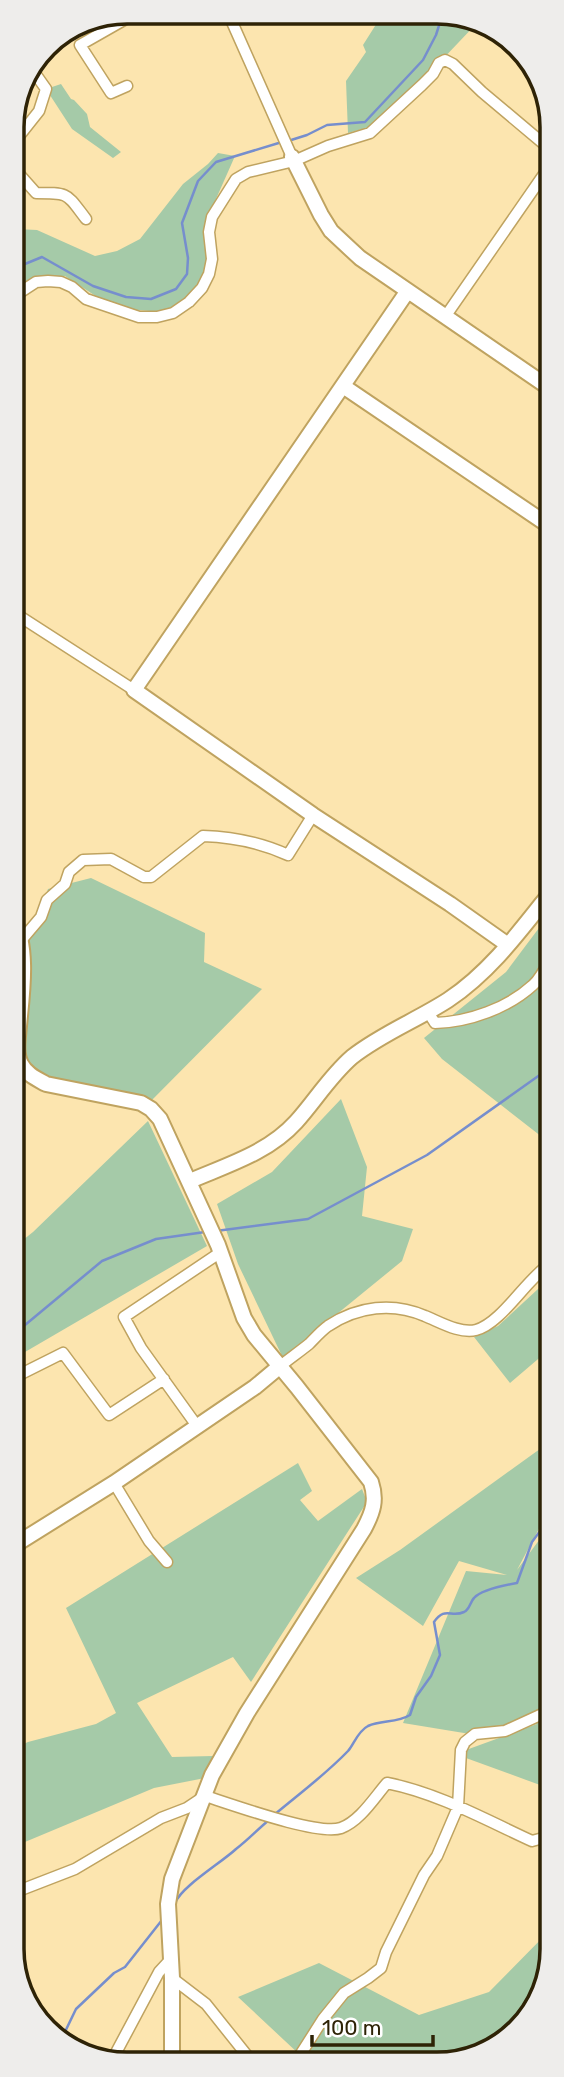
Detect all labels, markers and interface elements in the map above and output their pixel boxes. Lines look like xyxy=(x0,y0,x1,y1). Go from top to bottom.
scale bar xyxy=(312,2004,433,2048)
text: 100 m xyxy=(322,2015,381,2040)

